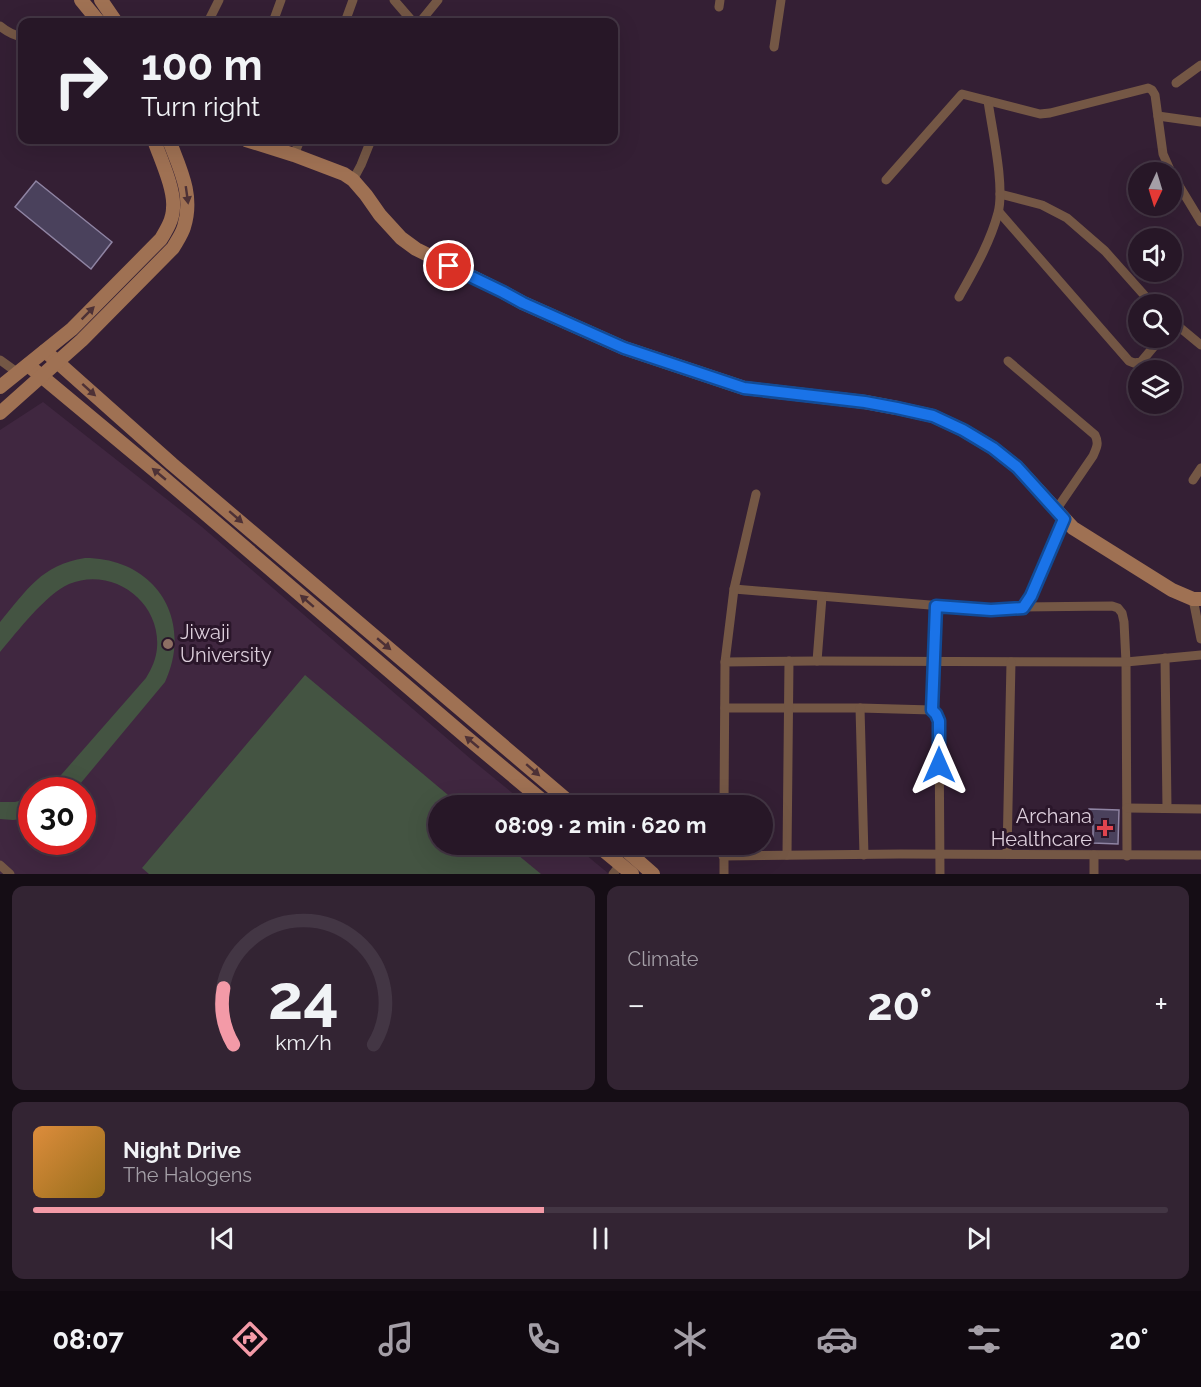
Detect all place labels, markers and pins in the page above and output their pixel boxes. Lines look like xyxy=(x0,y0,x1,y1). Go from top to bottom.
pin xyxy=(423,240,474,291)
place label: Jiwaji University xyxy=(180,620,272,667)
marker: Jiwaji University xyxy=(161,637,175,651)
place label: Archana Healthcare xyxy=(991,804,1092,851)
marker: Archana Healthcare xyxy=(1096,819,1114,837)

